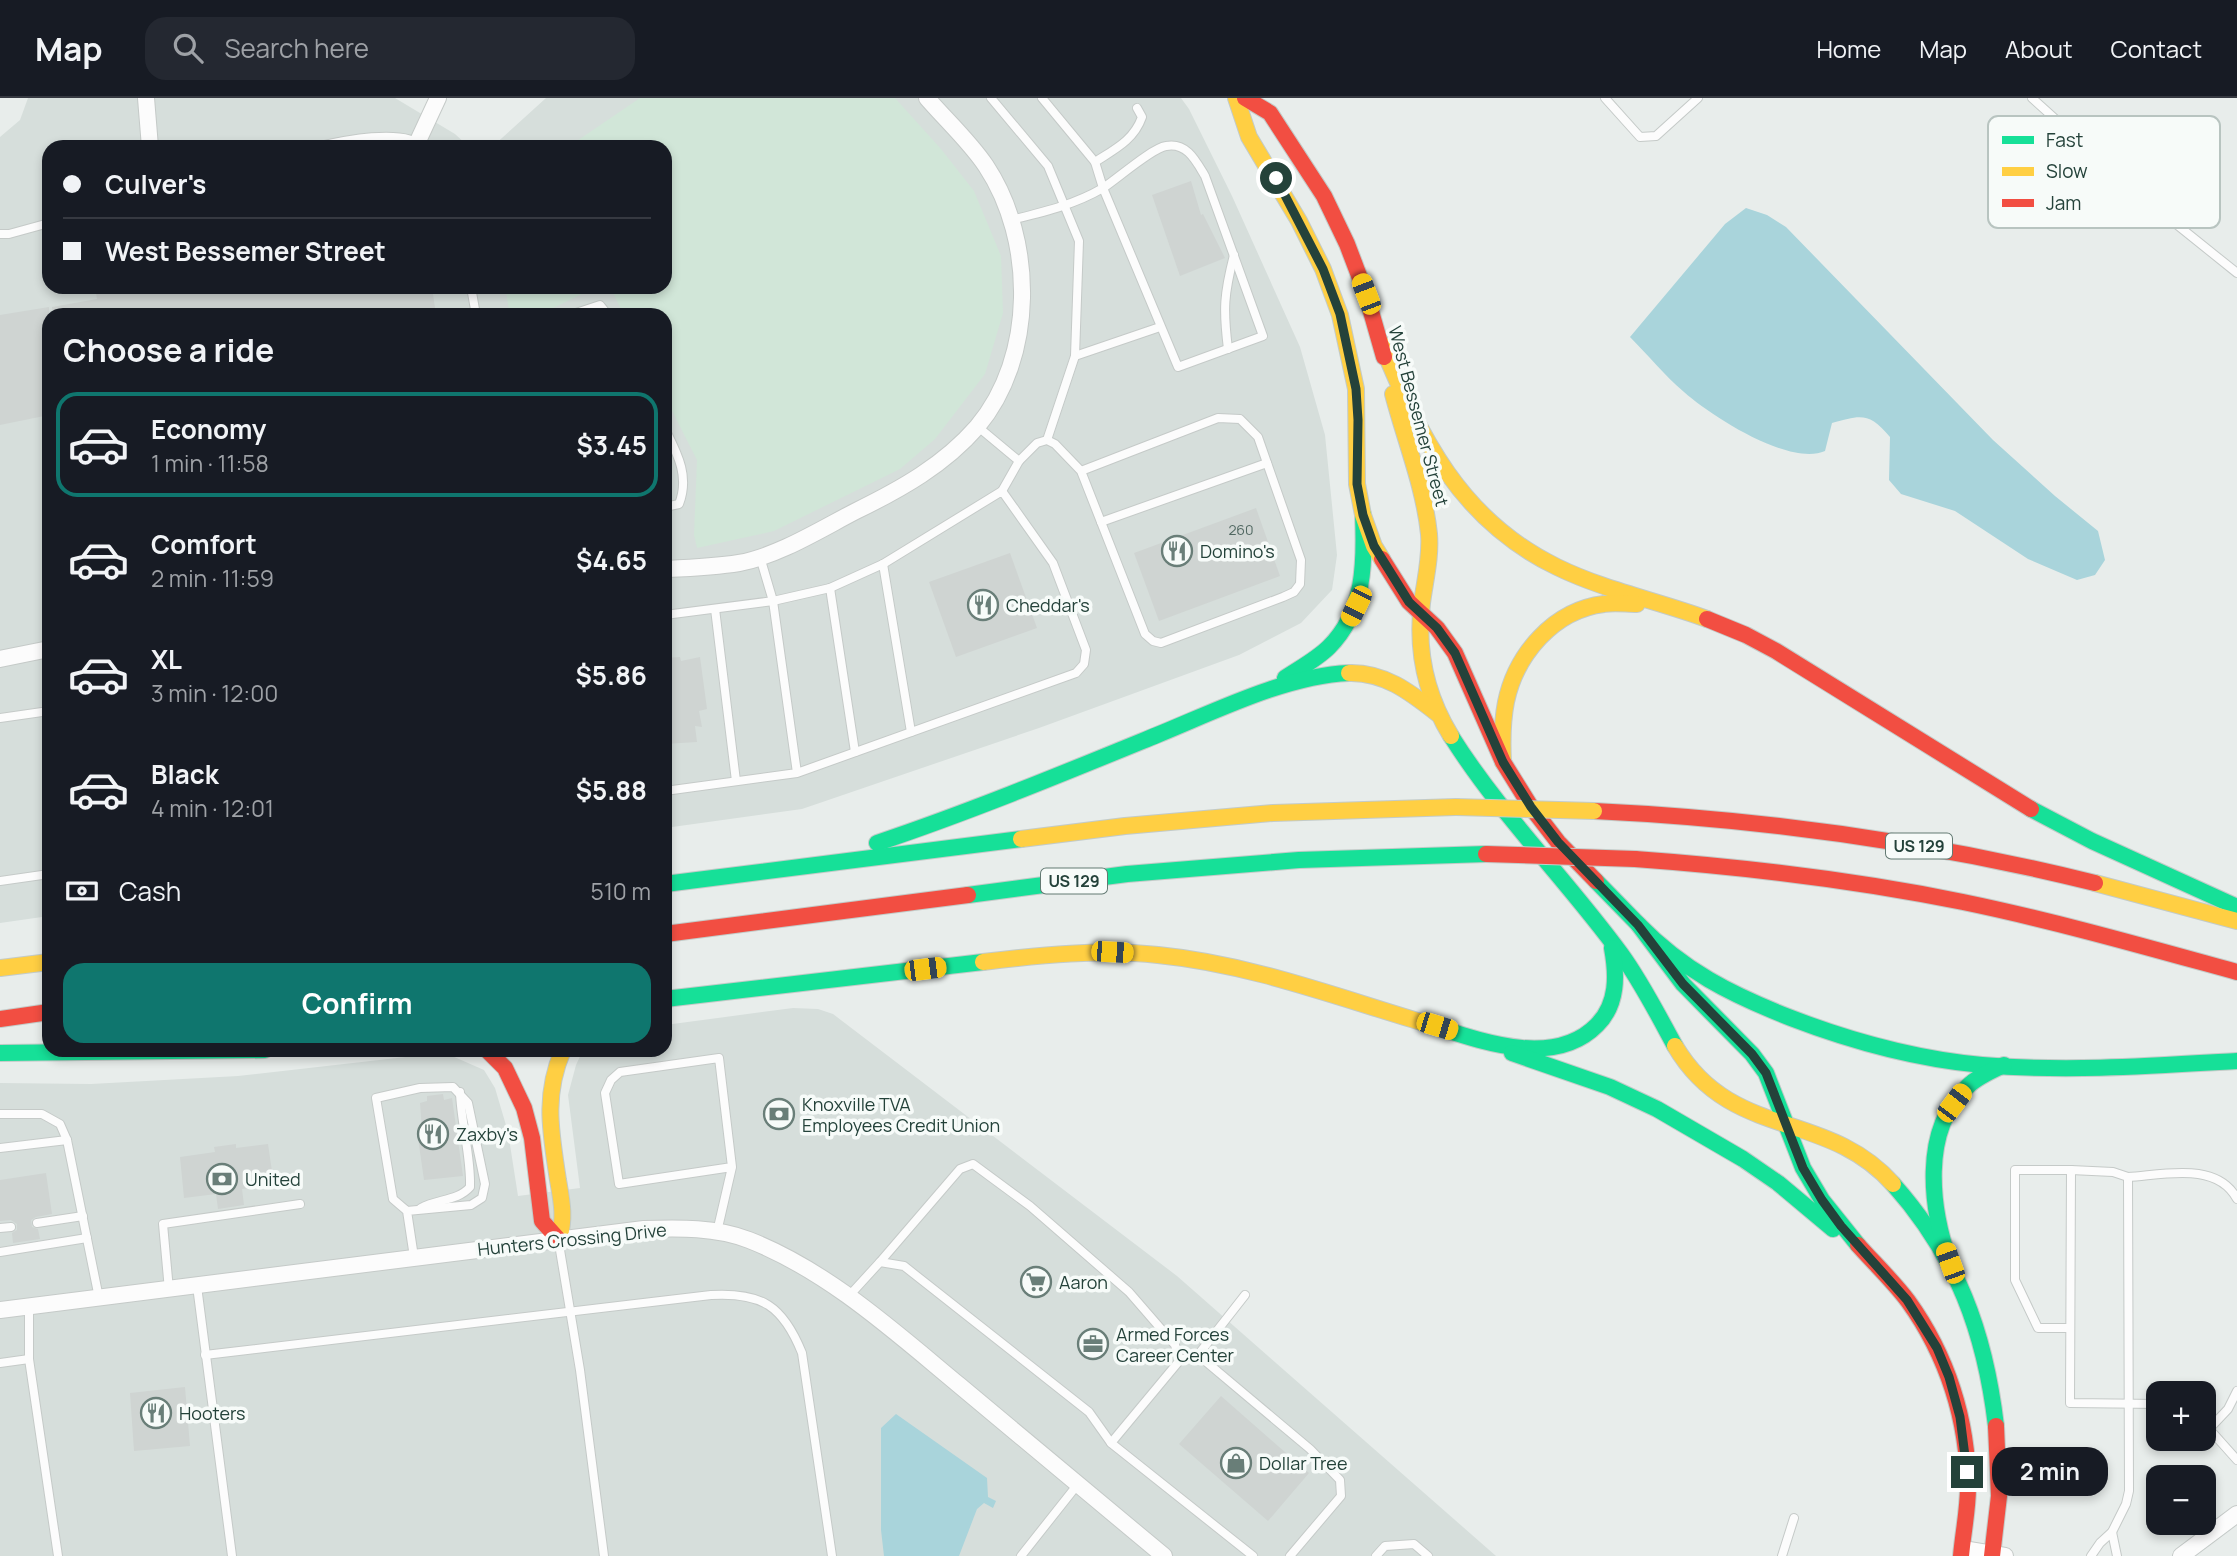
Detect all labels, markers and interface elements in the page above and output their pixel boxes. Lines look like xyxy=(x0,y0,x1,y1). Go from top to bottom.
search box xyxy=(145,17,635,80)
text: Map xyxy=(35,26,103,71)
icon: search xyxy=(169,29,207,67)
text: Search here xyxy=(225,30,369,66)
text: Home xyxy=(1816,32,1881,65)
text: Map xyxy=(1919,32,1967,65)
text: About xyxy=(2005,32,2073,65)
text: Contact xyxy=(2111,32,2202,65)
legend xyxy=(1988,116,2220,228)
text: Fast xyxy=(2046,127,2083,153)
text: Slow xyxy=(2046,158,2088,184)
route start xyxy=(1260,162,1292,194)
text: Culver's xyxy=(105,166,206,202)
text: Jam xyxy=(2046,190,2081,216)
text: West Bessemer Street xyxy=(105,233,386,269)
car xyxy=(1349,271,1384,317)
street label: West Bessemer Street xyxy=(1383,323,1455,509)
text: Choose a ride xyxy=(63,328,274,372)
text: Economy xyxy=(151,411,266,447)
icon: car xyxy=(67,413,130,476)
text: $3.45 xyxy=(577,427,647,463)
text: 1 min · 11:58 xyxy=(151,447,269,479)
house number: 260 xyxy=(1228,520,1254,539)
text: Comfort xyxy=(151,526,257,562)
icon: car xyxy=(67,528,130,591)
restaurant icon: Domino's xyxy=(1160,534,1194,568)
place label: Domino's xyxy=(1200,539,1275,563)
text: $4.65 xyxy=(576,542,647,578)
text: 2 min · 11:59 xyxy=(151,562,274,594)
car xyxy=(1338,583,1375,629)
restaurant icon: Cheddar's xyxy=(966,588,1000,622)
place label: Cheddar's xyxy=(1006,593,1090,617)
text: XL xyxy=(151,641,182,677)
icon: car xyxy=(67,643,130,706)
text: $5.86 xyxy=(575,657,647,693)
text: 3 min · 12:00 xyxy=(151,677,278,709)
text: Black xyxy=(151,756,219,792)
icon: car xyxy=(67,758,130,821)
text: $5.88 xyxy=(576,772,647,808)
text: 4 min · 12:01 xyxy=(151,792,274,824)
road number: US 129 xyxy=(1886,834,1952,859)
road number: US 129 xyxy=(1041,868,1107,894)
icon: cash xyxy=(63,872,101,910)
text: Cash xyxy=(119,873,181,909)
text: 510 m xyxy=(591,875,651,907)
car xyxy=(1091,940,1134,964)
car xyxy=(903,956,948,982)
button: Confirm xyxy=(63,963,651,1043)
car xyxy=(1414,1010,1461,1042)
car xyxy=(1933,1080,1976,1126)
place label: Knoxville TVA Employees Credit Union xyxy=(802,1092,1000,1137)
bank icon: Knoxville TVA Employees Credit Union xyxy=(762,1097,796,1131)
restaurant icon: Zaxby's xyxy=(416,1117,450,1151)
place label: Zaxby's xyxy=(456,1122,518,1146)
bank icon: United xyxy=(205,1162,239,1196)
place label: United xyxy=(245,1167,301,1191)
street label: Hunters Crossing Drive xyxy=(476,1217,668,1261)
car xyxy=(1933,1240,1968,1286)
supermarket icon: Aaron xyxy=(1019,1265,1053,1299)
place label: Aaron xyxy=(1059,1270,1108,1294)
place label: Armed Forces Career Center xyxy=(1116,1322,1235,1367)
office icon: Armed Forces Career Center xyxy=(1076,1327,1110,1361)
map controls xyxy=(2146,1381,2216,1535)
button: + xyxy=(2146,1381,2216,1451)
restaurant icon: Hooters xyxy=(139,1396,173,1430)
place label: Hooters xyxy=(179,1401,246,1425)
shop icon: Dollar Tree xyxy=(1219,1446,1253,1480)
callout: 2 min xyxy=(1992,1448,2107,1496)
place label: Dollar Tree xyxy=(1259,1451,1347,1475)
text: 2 min xyxy=(2020,1455,2080,1487)
route end xyxy=(1951,1456,1983,1488)
button: − xyxy=(2146,1465,2216,1535)

